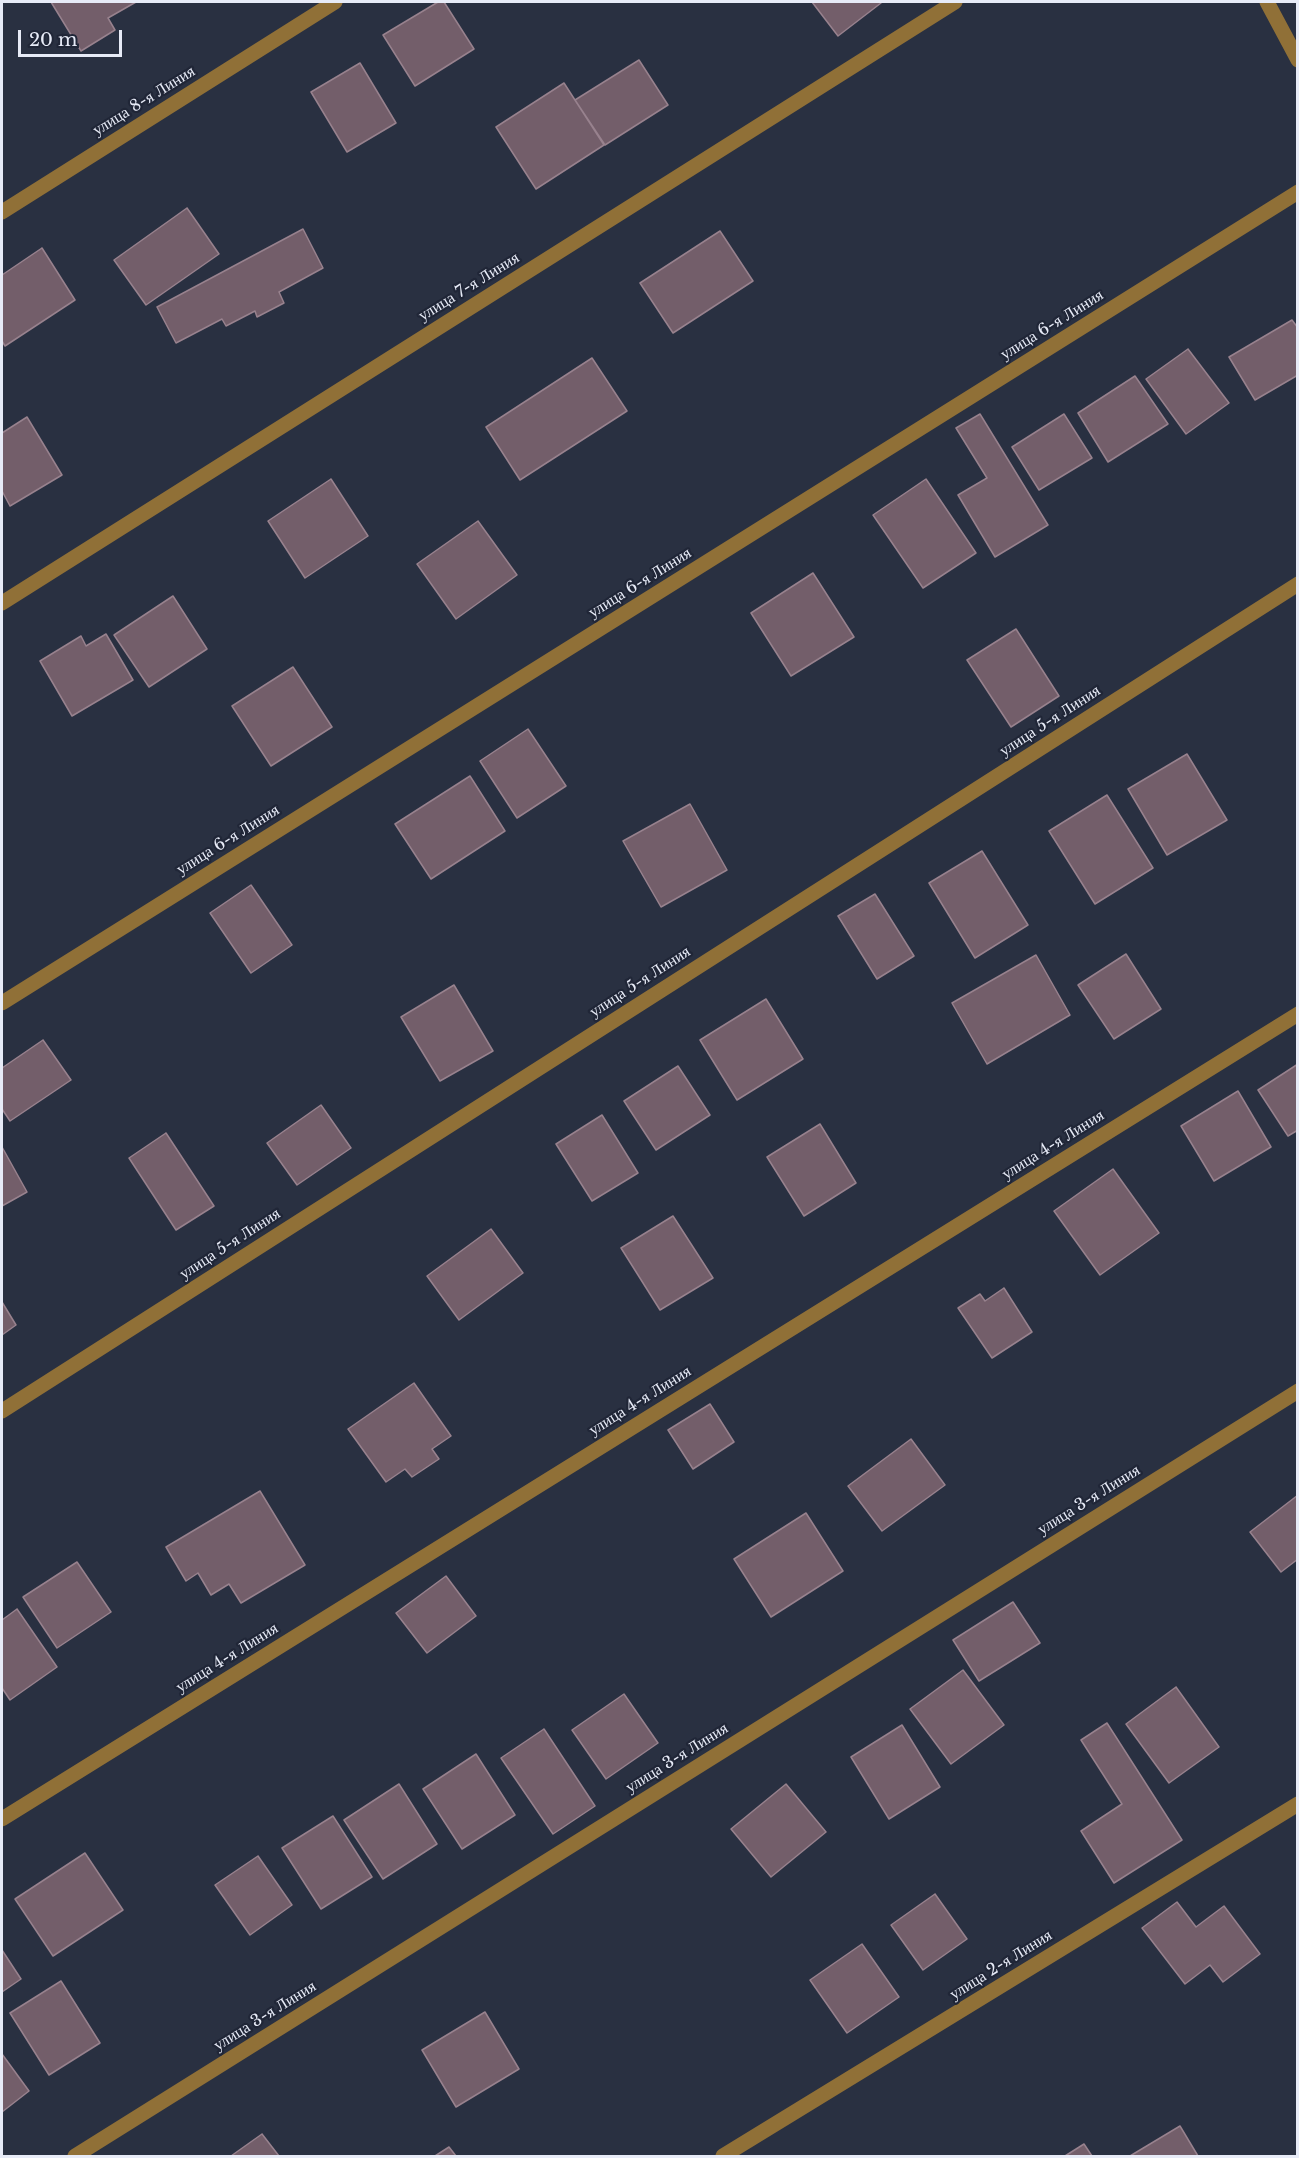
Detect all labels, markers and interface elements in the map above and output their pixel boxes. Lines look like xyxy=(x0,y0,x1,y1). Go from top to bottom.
scale bar xyxy=(21,18,124,56)
text: 20 m xyxy=(29,29,77,51)
street label: улица 8-я Линия xyxy=(89,62,199,140)
street label: улица 7-я Линия xyxy=(415,248,523,326)
street label: улица 6-я Линия xyxy=(997,286,1107,364)
street label: улица 6-я Линия xyxy=(585,544,695,622)
street label: улица 5-я Линия xyxy=(996,681,1104,761)
street label: улица 6-я Линия xyxy=(173,801,283,879)
street label: улица 5-я Линия xyxy=(586,942,694,1022)
street label: улица 4-я Линия xyxy=(998,1106,1108,1184)
street label: улица 5-я Линия xyxy=(176,1204,284,1284)
street label: улица 4-я Линия xyxy=(585,1362,695,1440)
street label: улица 3-я Линия xyxy=(1034,1461,1144,1539)
street label: улица 4-я Линия xyxy=(172,1619,282,1697)
street label: улица 3-я Линия xyxy=(622,1719,732,1797)
street label: улица 2-я Линия xyxy=(946,1926,1056,2004)
street label: улица 3-я Линия xyxy=(210,1977,320,2055)

